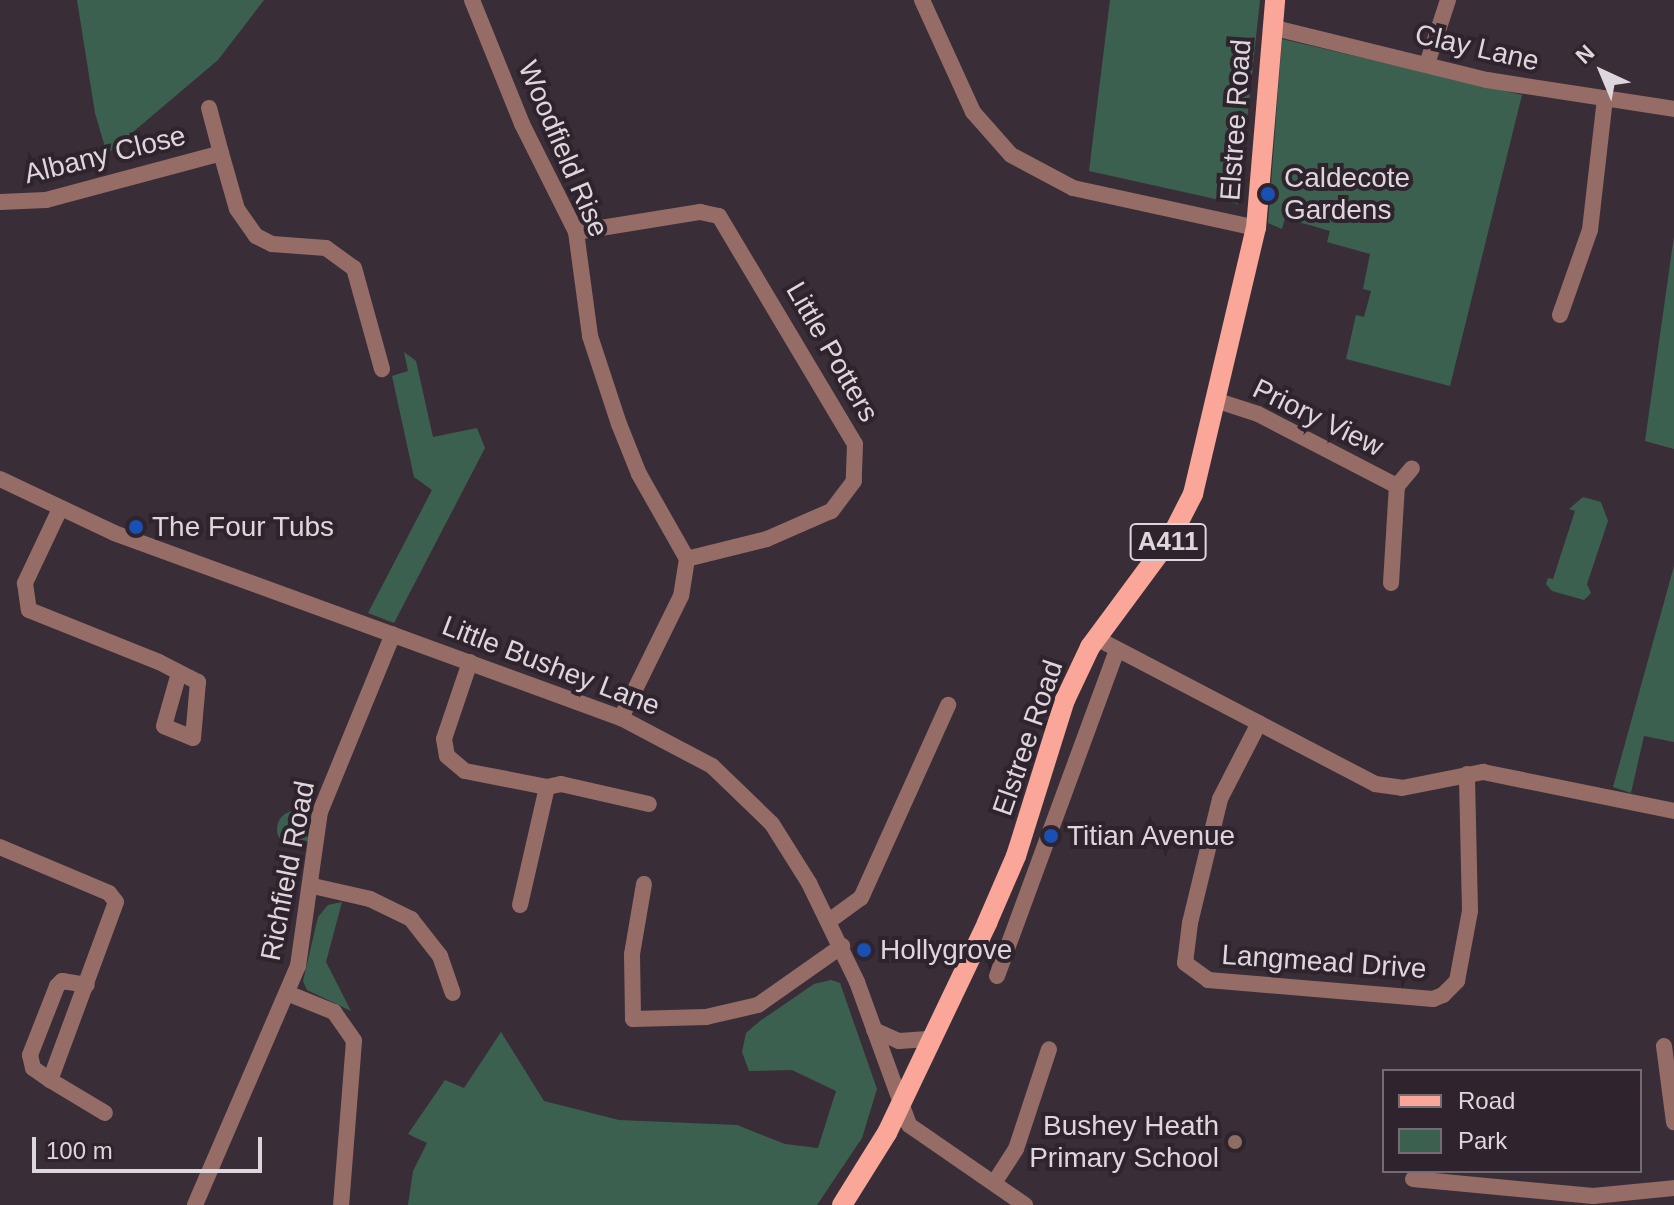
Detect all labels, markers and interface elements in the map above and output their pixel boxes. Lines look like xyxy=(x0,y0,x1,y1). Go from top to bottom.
street label: Clay Lane xyxy=(1412,17,1542,79)
north arrow xyxy=(1562,32,1642,112)
street label: Elstree Road xyxy=(1214,38,1258,202)
text: N xyxy=(1571,40,1599,69)
street label: Woodfield Rise xyxy=(511,56,615,242)
street label: Albany Close xyxy=(21,119,189,191)
place label: Caldecote Gardens xyxy=(1284,161,1410,227)
marker: Caldecote Gardens xyxy=(1259,185,1277,203)
street label: Little Potters xyxy=(779,276,885,428)
street label: Priory View xyxy=(1247,372,1389,464)
place label: The Four Tubs xyxy=(152,510,335,544)
marker: The Four Tubs xyxy=(127,518,145,536)
road number: A411 xyxy=(1128,520,1208,564)
street label: Little Bushey Lane xyxy=(437,609,665,723)
street label: Elstree Road xyxy=(986,656,1070,820)
street label: Richfield Road xyxy=(254,778,322,964)
place label: Titian Avenue xyxy=(1067,819,1237,853)
marker: Titian Avenue xyxy=(1042,827,1060,845)
place label: Hollygrove xyxy=(880,933,1012,967)
street label: Langmead Drive xyxy=(1220,938,1428,986)
marker: Hollygrove xyxy=(855,941,873,959)
legend xyxy=(1382,1069,1642,1173)
text: Road xyxy=(1458,1087,1515,1114)
place label: Bushey Heath Primary School xyxy=(1029,1109,1219,1175)
scale bar xyxy=(36,1121,266,1171)
text: Park xyxy=(1458,1127,1507,1154)
marker: Bushey Heath Primary School xyxy=(1226,1133,1244,1151)
text: 100 m xyxy=(46,1137,113,1164)

